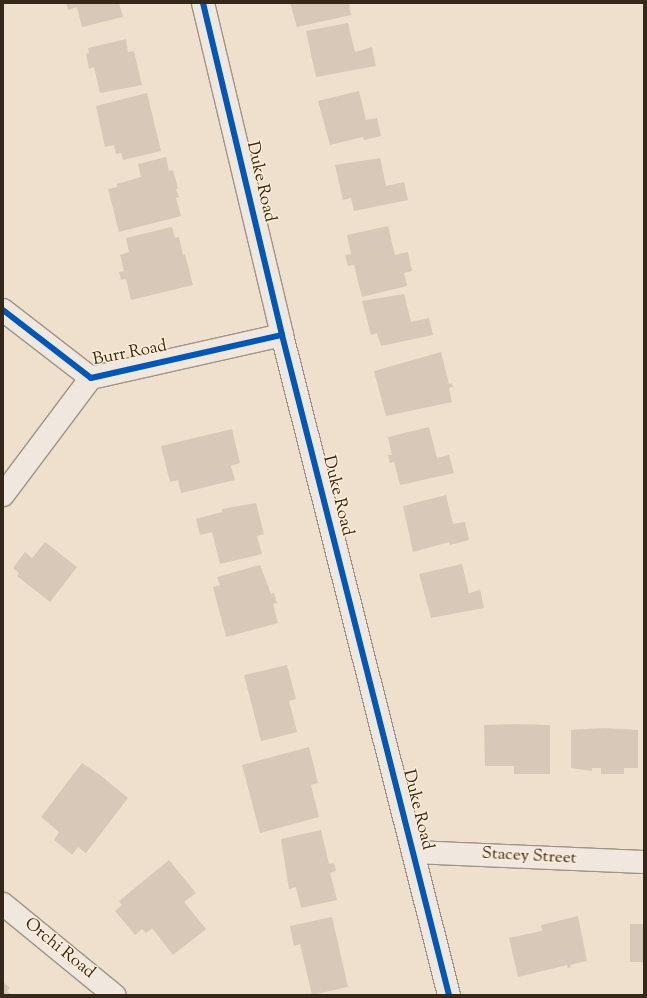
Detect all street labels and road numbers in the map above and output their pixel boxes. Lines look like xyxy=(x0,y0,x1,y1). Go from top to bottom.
street label: Duke Road xyxy=(241,140,279,224)
street label: Burr Road xyxy=(91,337,169,371)
street label: Duke Road xyxy=(317,454,357,538)
street label: Duke Road xyxy=(397,768,437,852)
street label: Stacey Street xyxy=(481,844,577,870)
street label: Orchi Road xyxy=(20,914,98,984)

